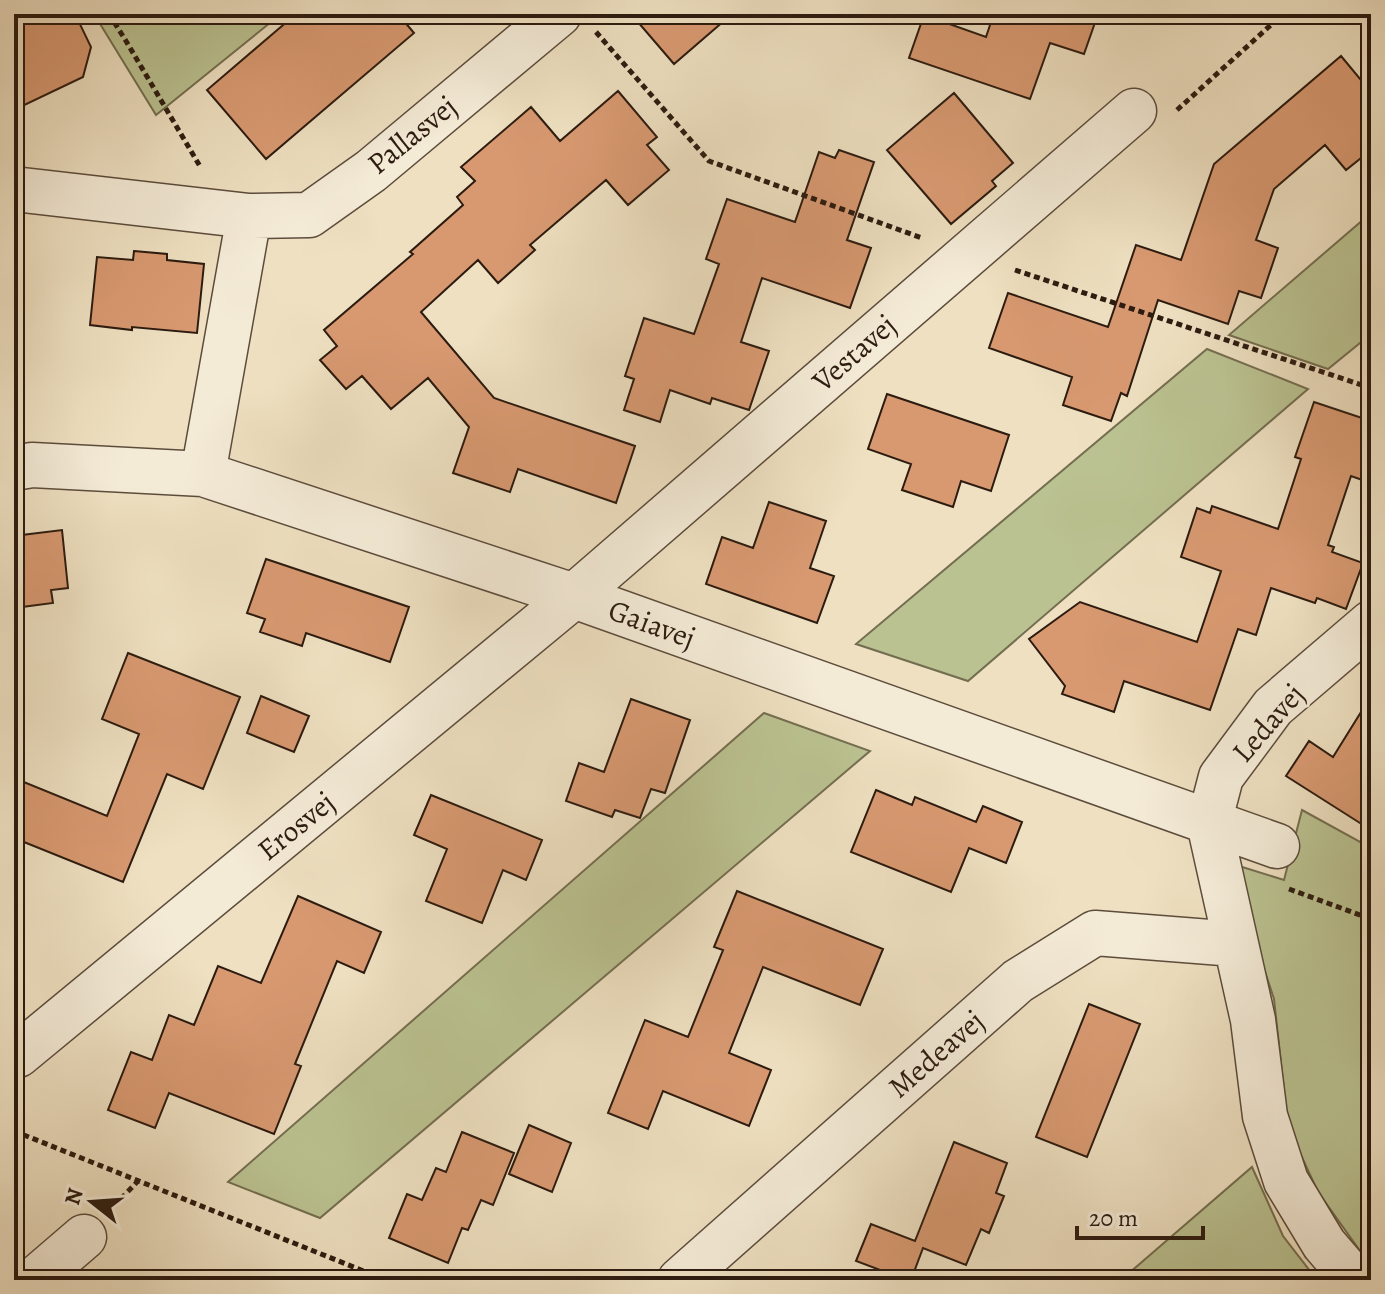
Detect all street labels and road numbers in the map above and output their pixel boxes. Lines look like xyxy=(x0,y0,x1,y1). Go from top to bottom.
street label: Pallasvej xyxy=(359,87,465,183)
street label: Vestavej xyxy=(803,306,904,401)
street label: Gaiavej xyxy=(603,590,701,658)
street label: Ledavej xyxy=(1223,675,1313,771)
street label: Erosvej xyxy=(249,783,343,869)
street label: Medeavej xyxy=(879,1001,993,1107)

